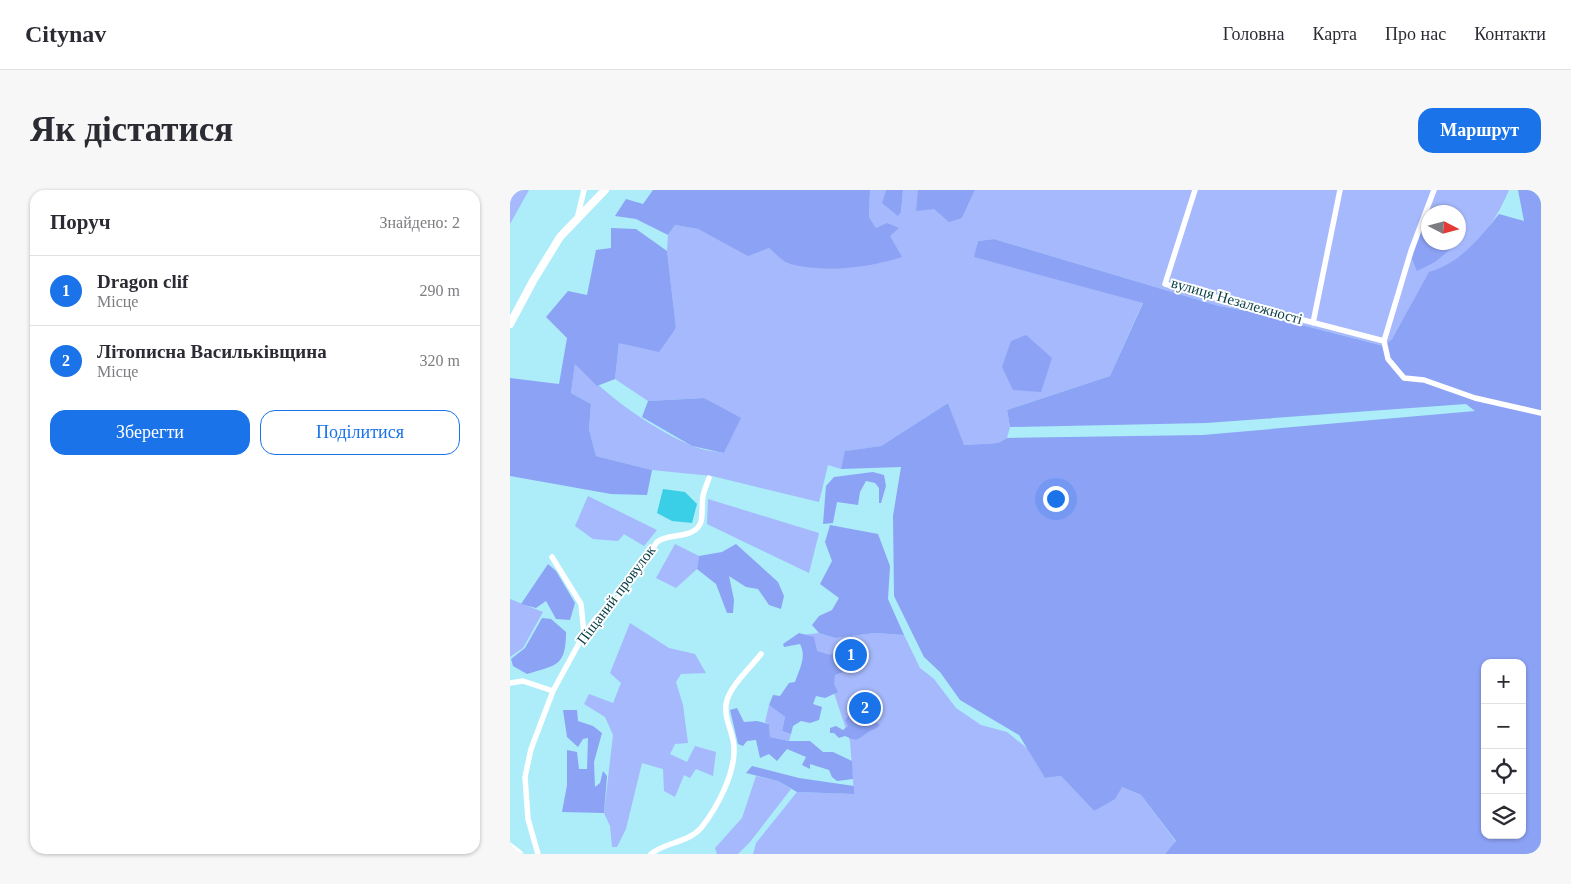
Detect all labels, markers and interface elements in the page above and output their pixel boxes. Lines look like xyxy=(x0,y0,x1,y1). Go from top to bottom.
text: Citynav xyxy=(25,21,106,47)
text: Головна xyxy=(1223,24,1284,44)
text: Карта xyxy=(1312,24,1357,44)
text: Про нас xyxy=(1385,24,1446,44)
text: Контакти xyxy=(1474,24,1546,44)
button: Маршрут xyxy=(1418,108,1541,153)
text: Як дістатися xyxy=(30,110,233,149)
north arrow xyxy=(1421,205,1466,250)
text: Поруч xyxy=(50,210,111,234)
text: Знайдено: 2 xyxy=(380,214,460,231)
text: Dragon clif xyxy=(97,271,188,292)
street label: вулиця Незалежності xyxy=(1170,275,1304,327)
text: 1 xyxy=(62,282,70,299)
text: 290 m xyxy=(420,282,460,299)
text: Місце xyxy=(97,293,138,310)
text: Літописна Васильківщина xyxy=(97,341,327,362)
text: 2 xyxy=(62,352,70,369)
text: 320 m xyxy=(420,352,460,369)
text: Місце xyxy=(97,363,138,380)
button: Зберегти xyxy=(50,410,250,455)
button: Поділитися xyxy=(260,410,460,455)
your location xyxy=(1043,486,1069,512)
street label: Піщаний провулок xyxy=(574,542,659,648)
pin: 1 xyxy=(835,636,867,674)
map controls xyxy=(1481,659,1526,839)
button: + xyxy=(1481,659,1526,704)
pin: 2 xyxy=(849,689,881,727)
button: − xyxy=(1481,704,1526,749)
button: locate xyxy=(1481,749,1526,794)
button: layers xyxy=(1481,794,1526,839)

